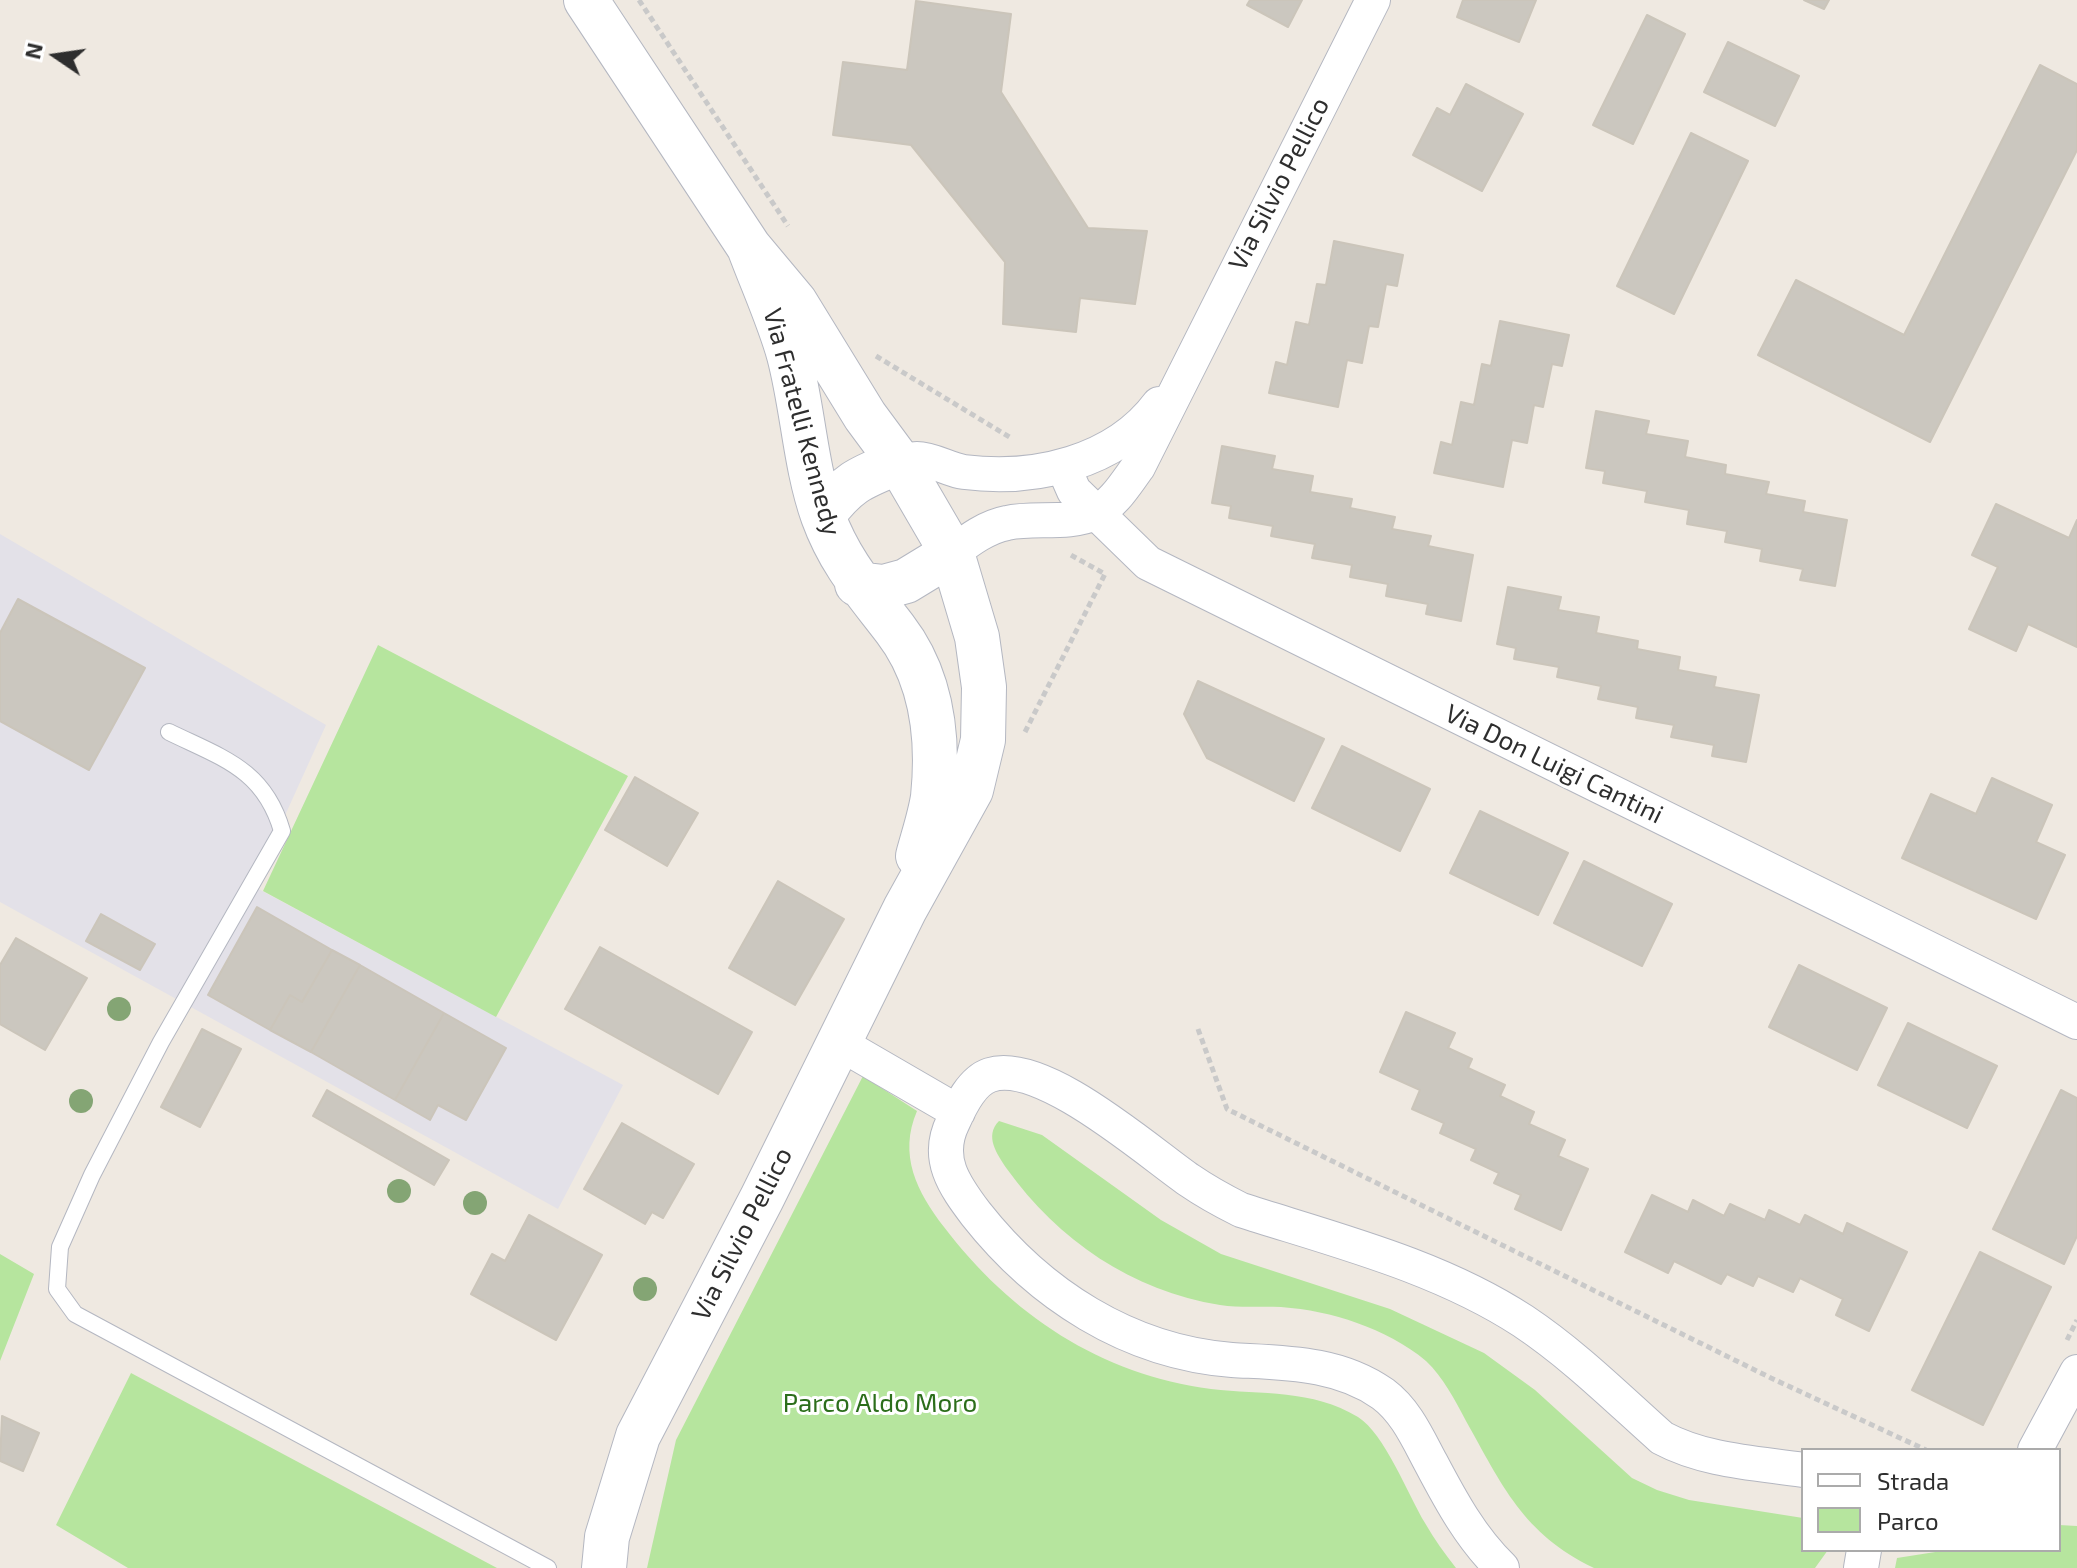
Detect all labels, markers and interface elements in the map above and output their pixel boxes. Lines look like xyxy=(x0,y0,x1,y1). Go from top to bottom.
north arrow xyxy=(16,16,96,96)
text: N xyxy=(18,40,47,61)
street label: Via Silvio Pellico xyxy=(1222,92,1336,276)
street label: Via Fratelli Kennedy xyxy=(757,305,847,539)
street label: Via Don Luigi Cantini xyxy=(1440,698,1668,830)
street label: Via Silvio Pellico xyxy=(685,1142,799,1326)
park label: Parco Aldo Moro xyxy=(783,1387,977,1419)
legend xyxy=(1801,1448,2061,1552)
text: Strada xyxy=(1877,1466,1949,1495)
text: Parco xyxy=(1877,1506,1939,1535)

